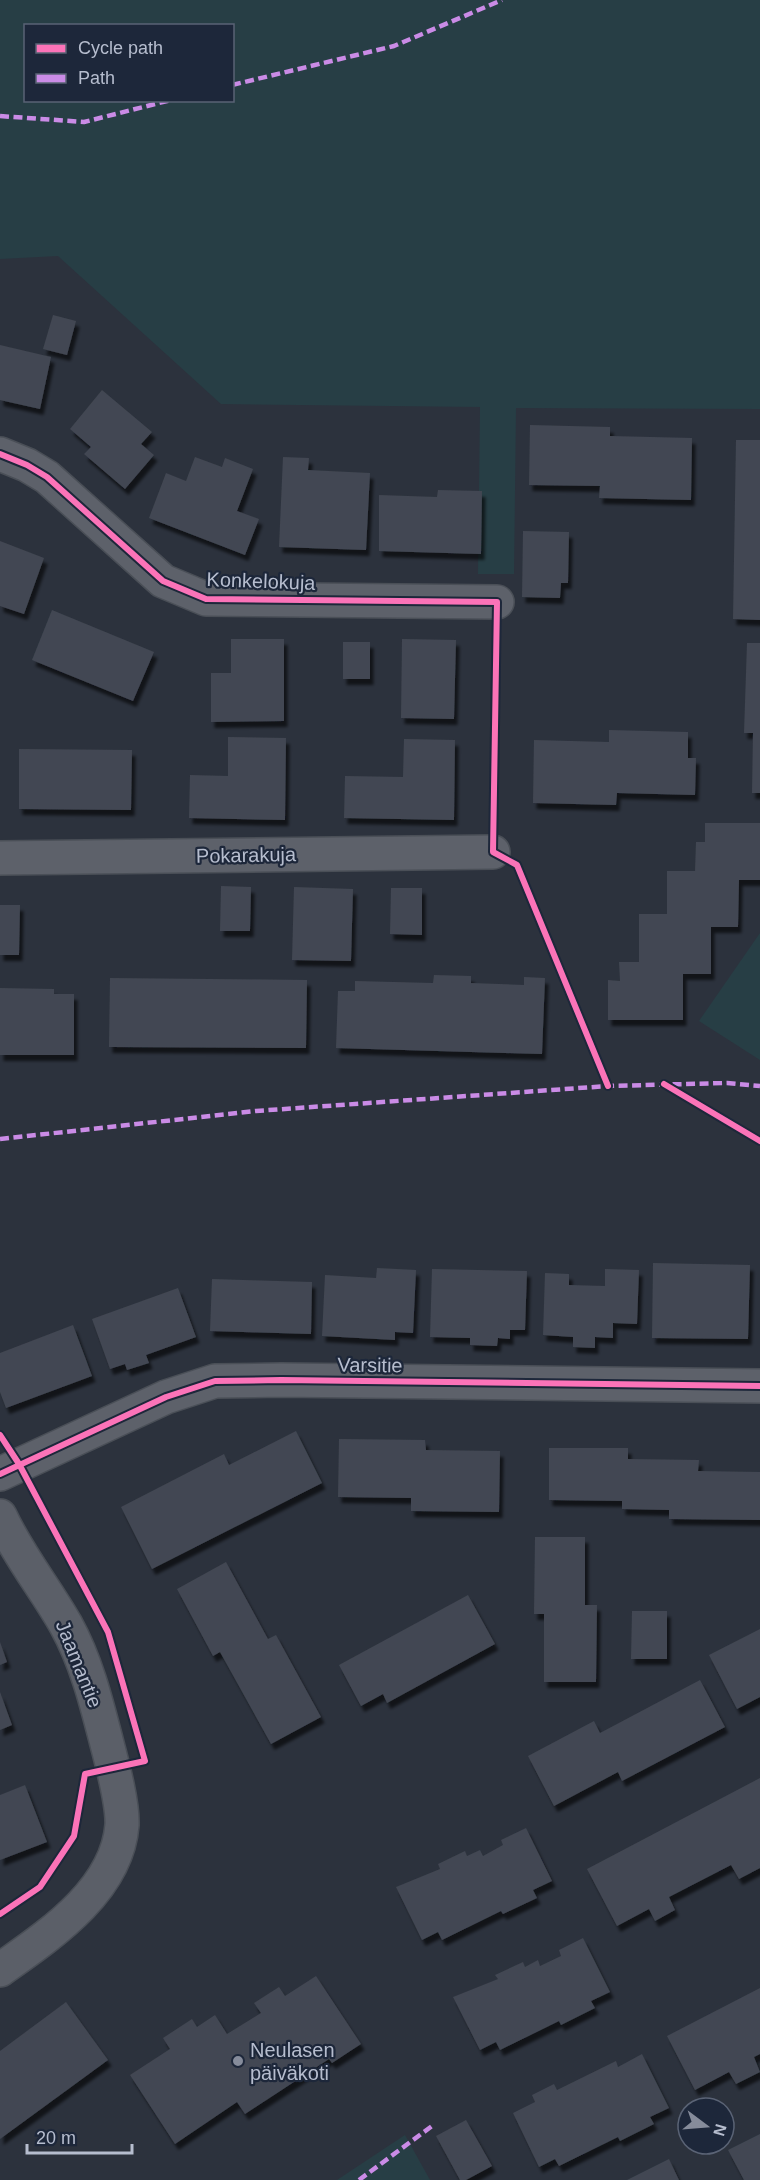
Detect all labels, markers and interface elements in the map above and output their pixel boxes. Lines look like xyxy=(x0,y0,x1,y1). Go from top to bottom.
legend xyxy=(24,24,234,102)
text: Cycle path xyxy=(78,38,163,58)
text: Path xyxy=(78,68,115,88)
street label: Konkelokuja xyxy=(206,568,317,594)
street label: Pokarakuja xyxy=(196,843,297,867)
street label: Varsitie xyxy=(337,1353,403,1377)
street label: Jaamantie xyxy=(52,1617,106,1711)
place label: Neulasen päiväkoti xyxy=(250,2039,335,2084)
marker: Neulasen päiväkoti xyxy=(231,2054,245,2068)
north arrow xyxy=(676,2096,736,2156)
scale bar xyxy=(27,2117,132,2155)
text: N xyxy=(710,2122,730,2138)
text: 20 m xyxy=(36,2128,76,2148)

